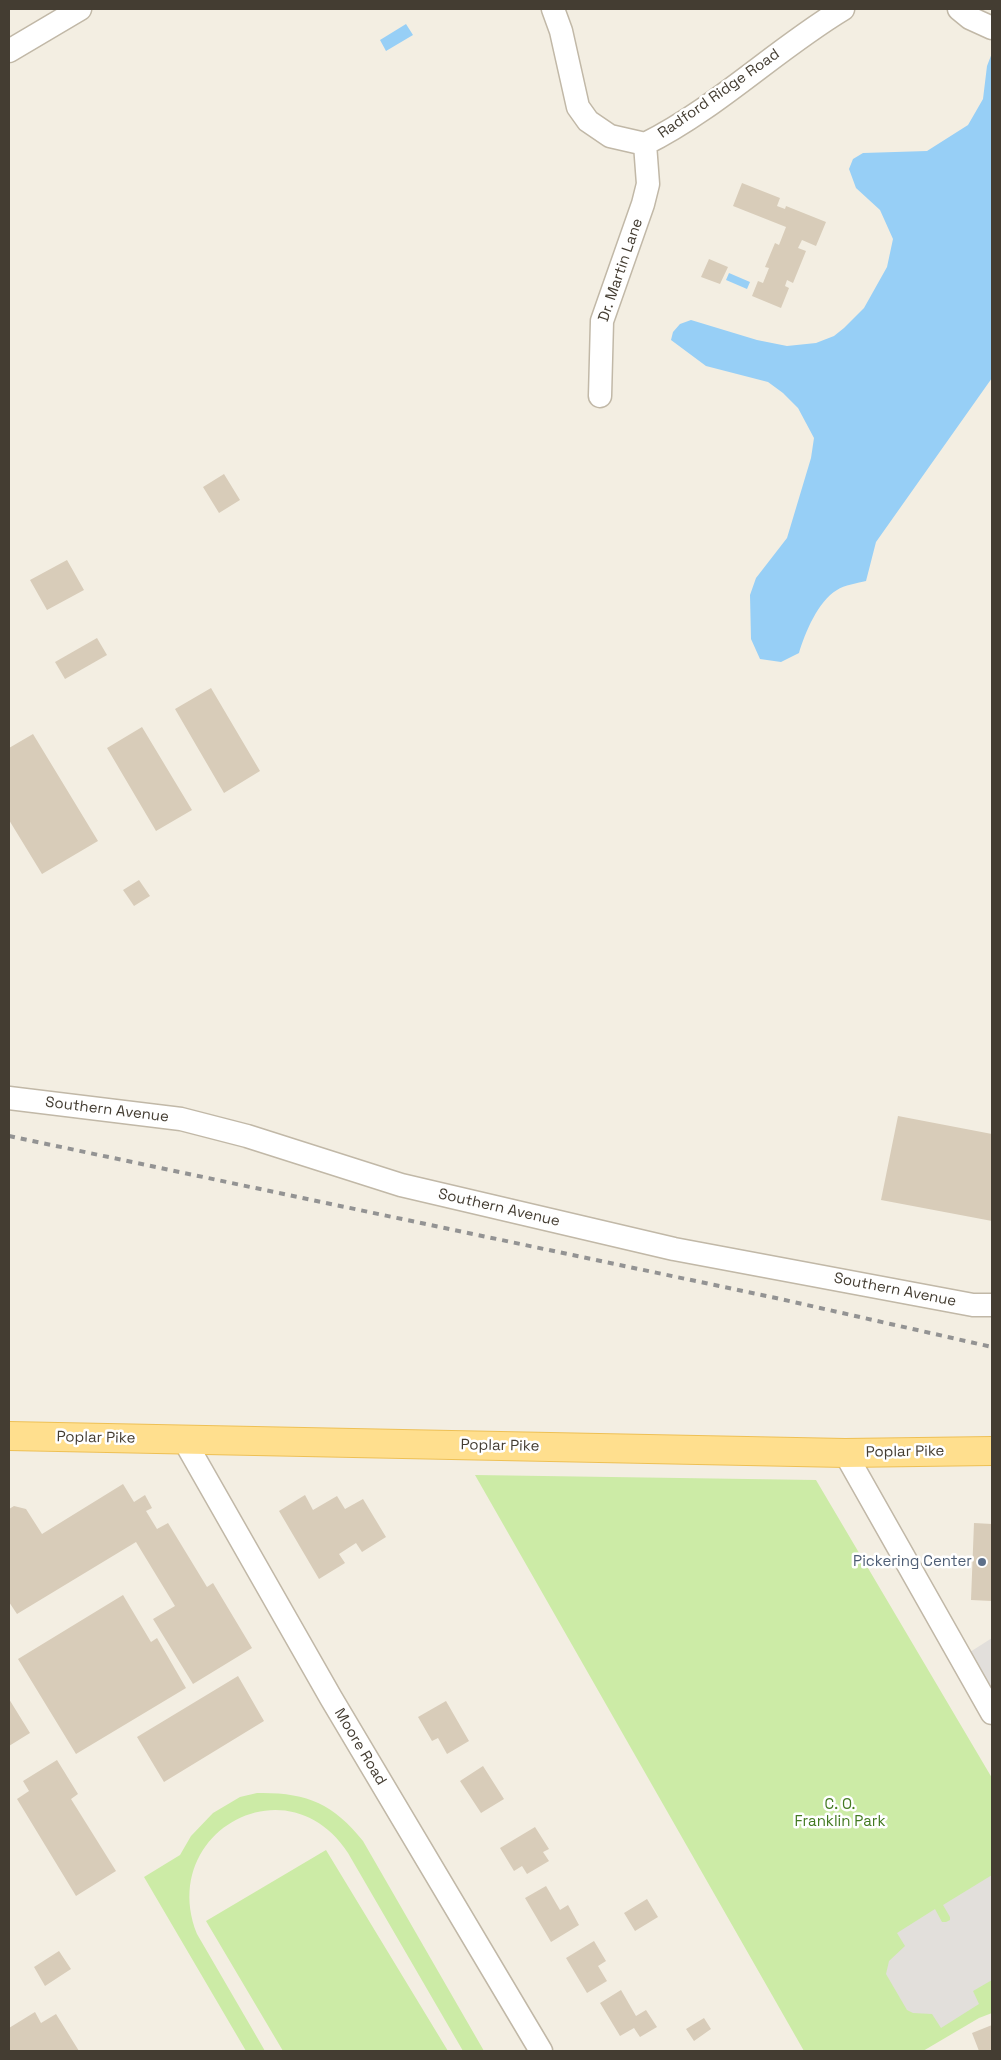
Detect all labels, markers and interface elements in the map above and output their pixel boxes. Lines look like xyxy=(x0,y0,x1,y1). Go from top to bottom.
street label: Radford Ridge Road xyxy=(655,45,783,143)
street label: Dr. Martin Lane xyxy=(595,216,647,324)
street label: Southern Avenue xyxy=(44,1093,170,1127)
street label: Southern Avenue xyxy=(436,1185,562,1231)
street label: Southern Avenue xyxy=(832,1269,958,1311)
street label: Poplar Pike xyxy=(56,1428,136,1448)
street label: Poplar Pike xyxy=(460,1436,540,1456)
street label: Poplar Pike xyxy=(865,1442,945,1462)
place label: Pickering Center xyxy=(853,1553,972,1571)
marker: Pickering Center xyxy=(976,1556,988,1568)
street label: Moore Road xyxy=(330,1705,390,1789)
park label: C. O. Franklin Park xyxy=(795,1796,885,1831)

